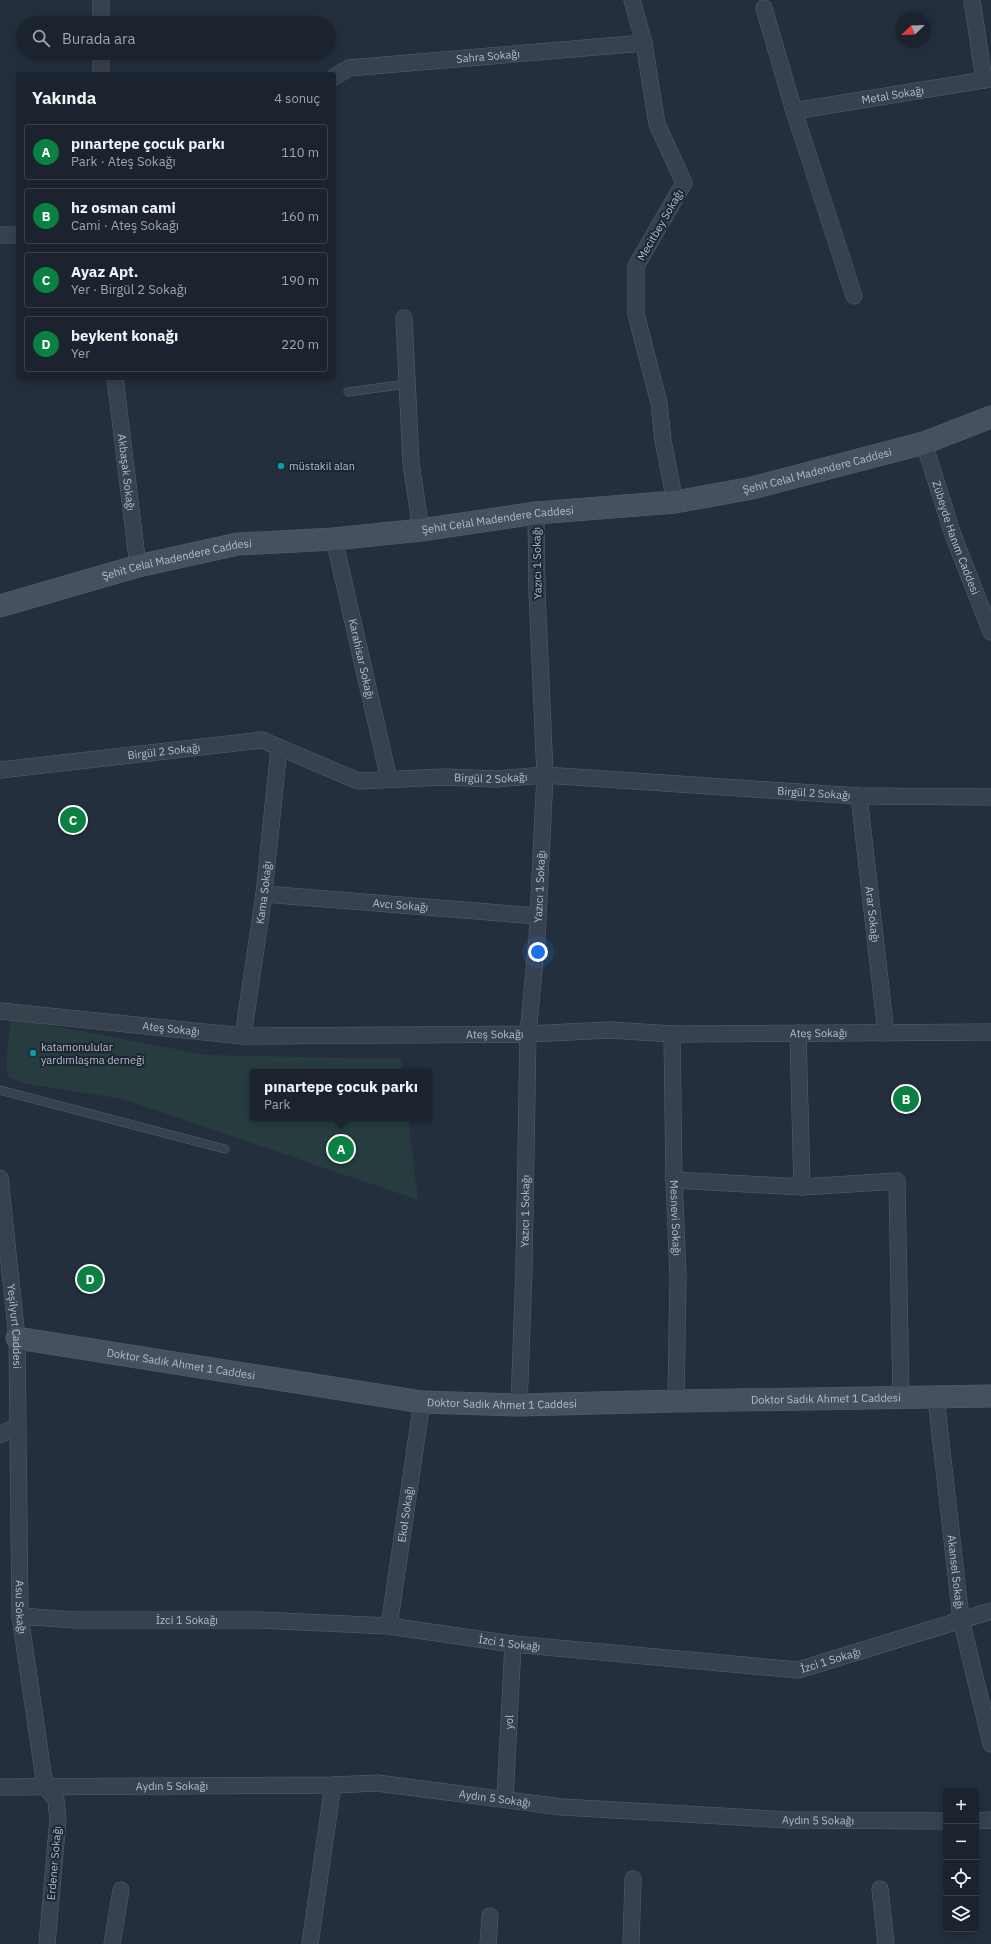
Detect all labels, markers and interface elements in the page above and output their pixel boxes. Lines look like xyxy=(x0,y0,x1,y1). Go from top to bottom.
north arrow xyxy=(895,12,931,48)
search box xyxy=(16,16,336,60)
icon: search xyxy=(30,27,52,49)
text: Burada ara xyxy=(62,29,136,48)
street label: Sahra Sokağı xyxy=(456,47,520,66)
street label: Metal Sokağı xyxy=(860,83,925,107)
text: Yakında xyxy=(32,87,96,109)
text: 4 sonuç xyxy=(274,90,320,107)
text: pınartepe çocuk parkı xyxy=(71,134,225,153)
text: A xyxy=(42,144,50,161)
text: 110 m xyxy=(281,144,319,161)
text: Park · Ateş Sokağı xyxy=(71,153,176,170)
street label: Mecitbey Sokağı xyxy=(634,187,686,263)
text: hz osman cami xyxy=(71,198,176,217)
text: B xyxy=(42,208,50,225)
text: 160 m xyxy=(281,208,319,225)
text: Cami · Ateş Sokağı xyxy=(71,217,179,234)
text: Ayaz Apt. xyxy=(71,262,138,281)
text: C xyxy=(42,272,50,289)
text: 190 m xyxy=(281,272,319,289)
text: Yer · Birgül 2 Sokağı xyxy=(71,281,187,298)
text: beykent konağı xyxy=(71,326,178,345)
text: D xyxy=(41,336,51,353)
text: 220 m xyxy=(281,336,319,353)
text: Yer xyxy=(71,345,90,362)
street label: Akbaşak Sokağı xyxy=(115,433,138,512)
street label: Şehit Celal Madendere Caddesi xyxy=(742,445,893,497)
place label: müstakil alan xyxy=(289,459,355,473)
marker: müstakil alan xyxy=(276,461,286,471)
street label: Zübeyde Hanım Caddesi xyxy=(929,479,983,597)
street label: Şehit Celal Madendere Caddesi xyxy=(421,503,574,537)
street label: Yazıcı 1 Sokağı xyxy=(529,527,545,599)
street label: Şehit Celal Madendere Caddesi xyxy=(100,536,252,583)
street label: Karahisar Sokağı xyxy=(345,617,377,701)
street label: Birgül 2 Sokağı xyxy=(127,740,201,762)
street label: Birgül 2 Sokağı xyxy=(454,769,528,786)
street label: Birgül 2 Sokağı xyxy=(777,784,851,802)
pin: C xyxy=(60,805,86,835)
street label: Yazıcı 1 Sokağı xyxy=(531,850,548,923)
street label: Kama Sokağı xyxy=(253,860,274,925)
street label: Arar Sokağı xyxy=(862,885,883,943)
street label: Avcı Sokağı xyxy=(372,896,429,914)
your location xyxy=(528,942,548,962)
street label: Ateş Sokağı xyxy=(142,1019,200,1039)
street label: Ateş Sokağı xyxy=(790,1026,847,1040)
street label: Ateş Sokağı xyxy=(466,1027,524,1041)
place label: katamonulular yardımlaşma derneği xyxy=(41,1040,145,1067)
marker: katamonulular yardımlaşma derneği xyxy=(28,1048,38,1058)
popup xyxy=(250,1069,432,1121)
text: pınartepe çocuk parkı xyxy=(264,1077,418,1096)
pin: B xyxy=(893,1084,919,1114)
text: Park xyxy=(264,1096,290,1113)
pin: A xyxy=(328,1134,354,1164)
street label: Yazıcı 1 Sokağı xyxy=(517,1175,533,1248)
street label: Mesnevi Sokağı xyxy=(667,1180,684,1256)
pin: D xyxy=(77,1264,103,1294)
street label: Yeşilyurt Caddesi xyxy=(4,1283,24,1369)
street label: Doktor Sadık Ahmet 1 Caddesi xyxy=(106,1345,256,1383)
street label: Doktor Sadık Ahmet 1 Caddesi xyxy=(751,1390,901,1407)
street label: Doktor Sadık Ahmet 1 Caddesi xyxy=(427,1395,577,1412)
street label: Ekol Sokağı xyxy=(394,1485,417,1543)
street label: Akansel Sokağı xyxy=(945,1534,967,1610)
street label: Asu Sokağı xyxy=(13,1580,30,1635)
street label: İzci 1 Sokağı xyxy=(156,1613,218,1627)
street label: İzci 1 Sokağı xyxy=(478,1632,541,1653)
street label: İzci 1 Sokağı xyxy=(799,1644,863,1676)
street label: yol xyxy=(502,1714,516,1730)
street label: Aydın 5 Sokağı xyxy=(136,1779,208,1793)
street label: Aydın 5 Sokağı xyxy=(458,1787,532,1810)
map controls xyxy=(943,1788,979,1932)
button: + xyxy=(943,1788,979,1824)
street label: Aydın 5 Sokağı xyxy=(781,1813,854,1827)
button: − xyxy=(943,1824,979,1860)
street label: Erdener Sokağı xyxy=(44,1825,64,1901)
button: locate xyxy=(943,1860,979,1896)
button: layers xyxy=(943,1896,979,1932)

